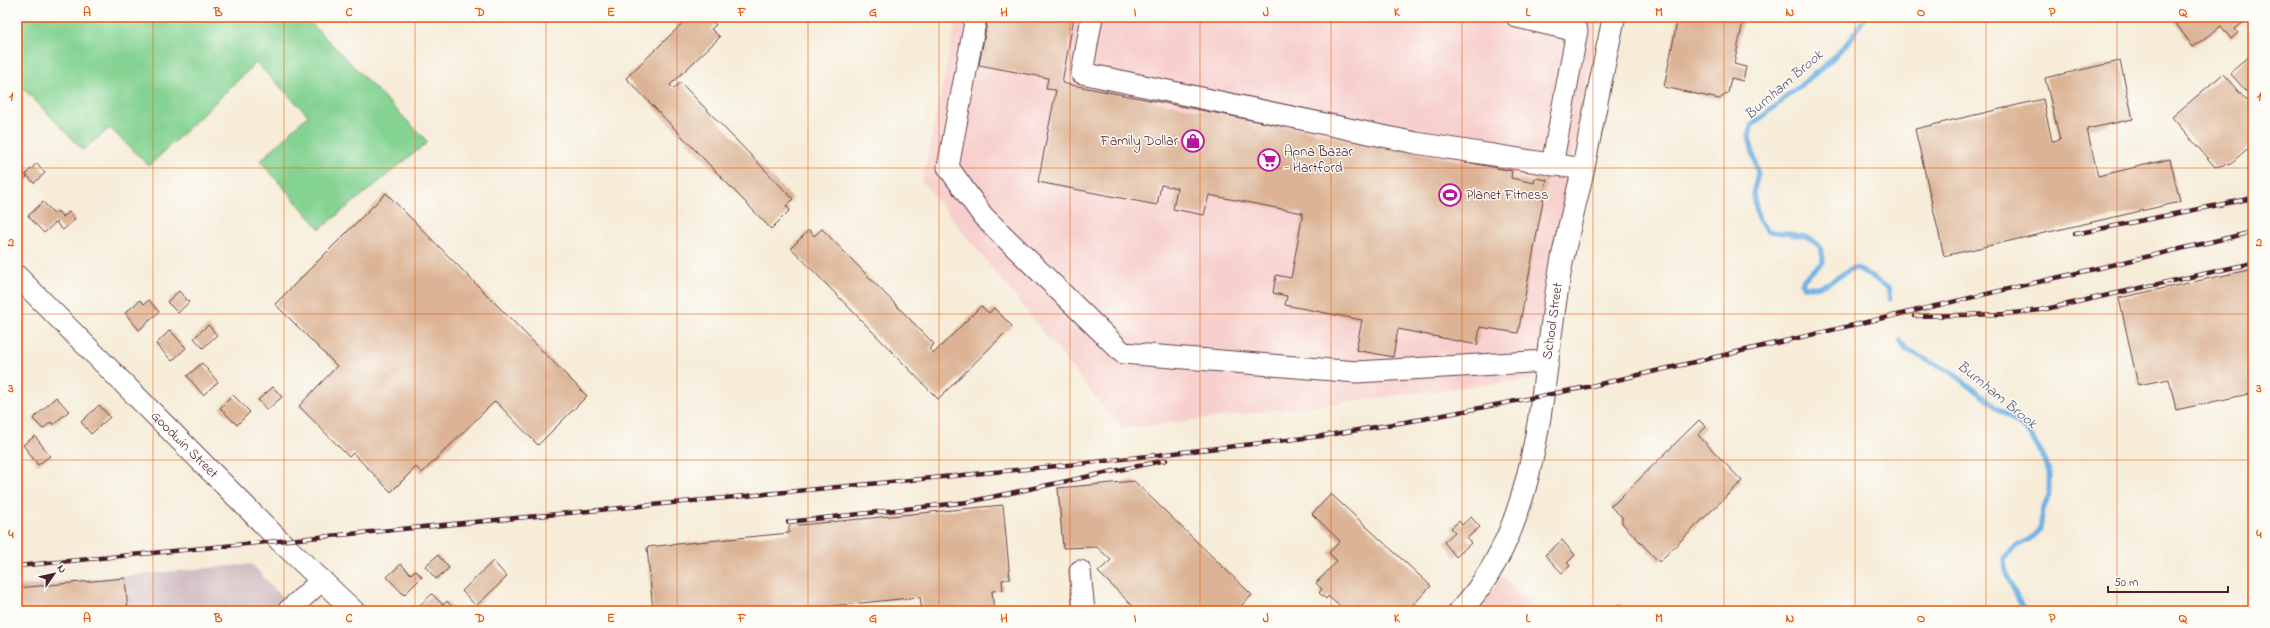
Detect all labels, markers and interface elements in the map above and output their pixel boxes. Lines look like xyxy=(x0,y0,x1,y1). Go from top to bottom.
text: A xyxy=(83,3,91,22)
text: B xyxy=(213,3,223,22)
text: C xyxy=(345,3,353,22)
text: D xyxy=(474,3,485,22)
text: E xyxy=(607,3,615,22)
text: F xyxy=(737,3,747,22)
text: G xyxy=(869,3,877,22)
text: H xyxy=(1000,3,1008,22)
text: I xyxy=(1133,3,1137,22)
text: J xyxy=(1263,3,1269,22)
text: K xyxy=(1394,3,1401,22)
text: L xyxy=(1526,3,1532,22)
text: M xyxy=(1655,3,1663,22)
text: N xyxy=(1786,3,1795,22)
text: O xyxy=(1917,3,1926,22)
text: P xyxy=(2049,3,2056,22)
text: Q xyxy=(2179,3,2188,22)
water label: Burnham Brook xyxy=(1740,44,1829,125)
text: 1 xyxy=(9,87,14,106)
text: 1 xyxy=(2257,87,2262,106)
shop icon: Family Dollar xyxy=(1180,128,1206,154)
place label: Family Dollar xyxy=(1100,131,1179,153)
place label: Apna Bazar - Hartford xyxy=(1284,142,1354,179)
supermarket icon: Apna Bazar - Hartford xyxy=(1256,147,1282,173)
sports icon: Planet Fitness xyxy=(1437,182,1463,208)
place label: Planet Fitness xyxy=(1466,185,1548,206)
text: 2 xyxy=(7,233,15,252)
text: 2 xyxy=(2255,233,2263,252)
street label: School Street xyxy=(1537,281,1569,361)
water label: Burnham Brook xyxy=(1952,356,2043,435)
text: 3 xyxy=(7,379,14,398)
text: 3 xyxy=(2255,379,2262,398)
street label: Goodwin Street xyxy=(145,406,223,484)
text: 4 xyxy=(7,525,14,544)
text: 4 xyxy=(2255,525,2262,544)
north arrow xyxy=(34,554,74,594)
text: N xyxy=(53,561,70,577)
scale bar xyxy=(2108,568,2228,594)
text: 50 m xyxy=(2114,574,2138,592)
text: A xyxy=(83,609,91,628)
text: B xyxy=(213,609,223,628)
text: C xyxy=(345,609,353,628)
text: D xyxy=(474,609,485,628)
text: E xyxy=(607,609,615,628)
text: F xyxy=(737,609,747,628)
text: G xyxy=(869,609,877,628)
text: H xyxy=(1000,609,1008,628)
text: I xyxy=(1133,609,1137,628)
text: J xyxy=(1263,609,1269,628)
text: K xyxy=(1394,609,1401,628)
text: L xyxy=(1526,609,1532,628)
text: M xyxy=(1655,609,1663,628)
text: N xyxy=(1786,609,1795,628)
text: O xyxy=(1917,609,1926,628)
text: P xyxy=(2049,609,2056,628)
text: Q xyxy=(2179,609,2188,628)

